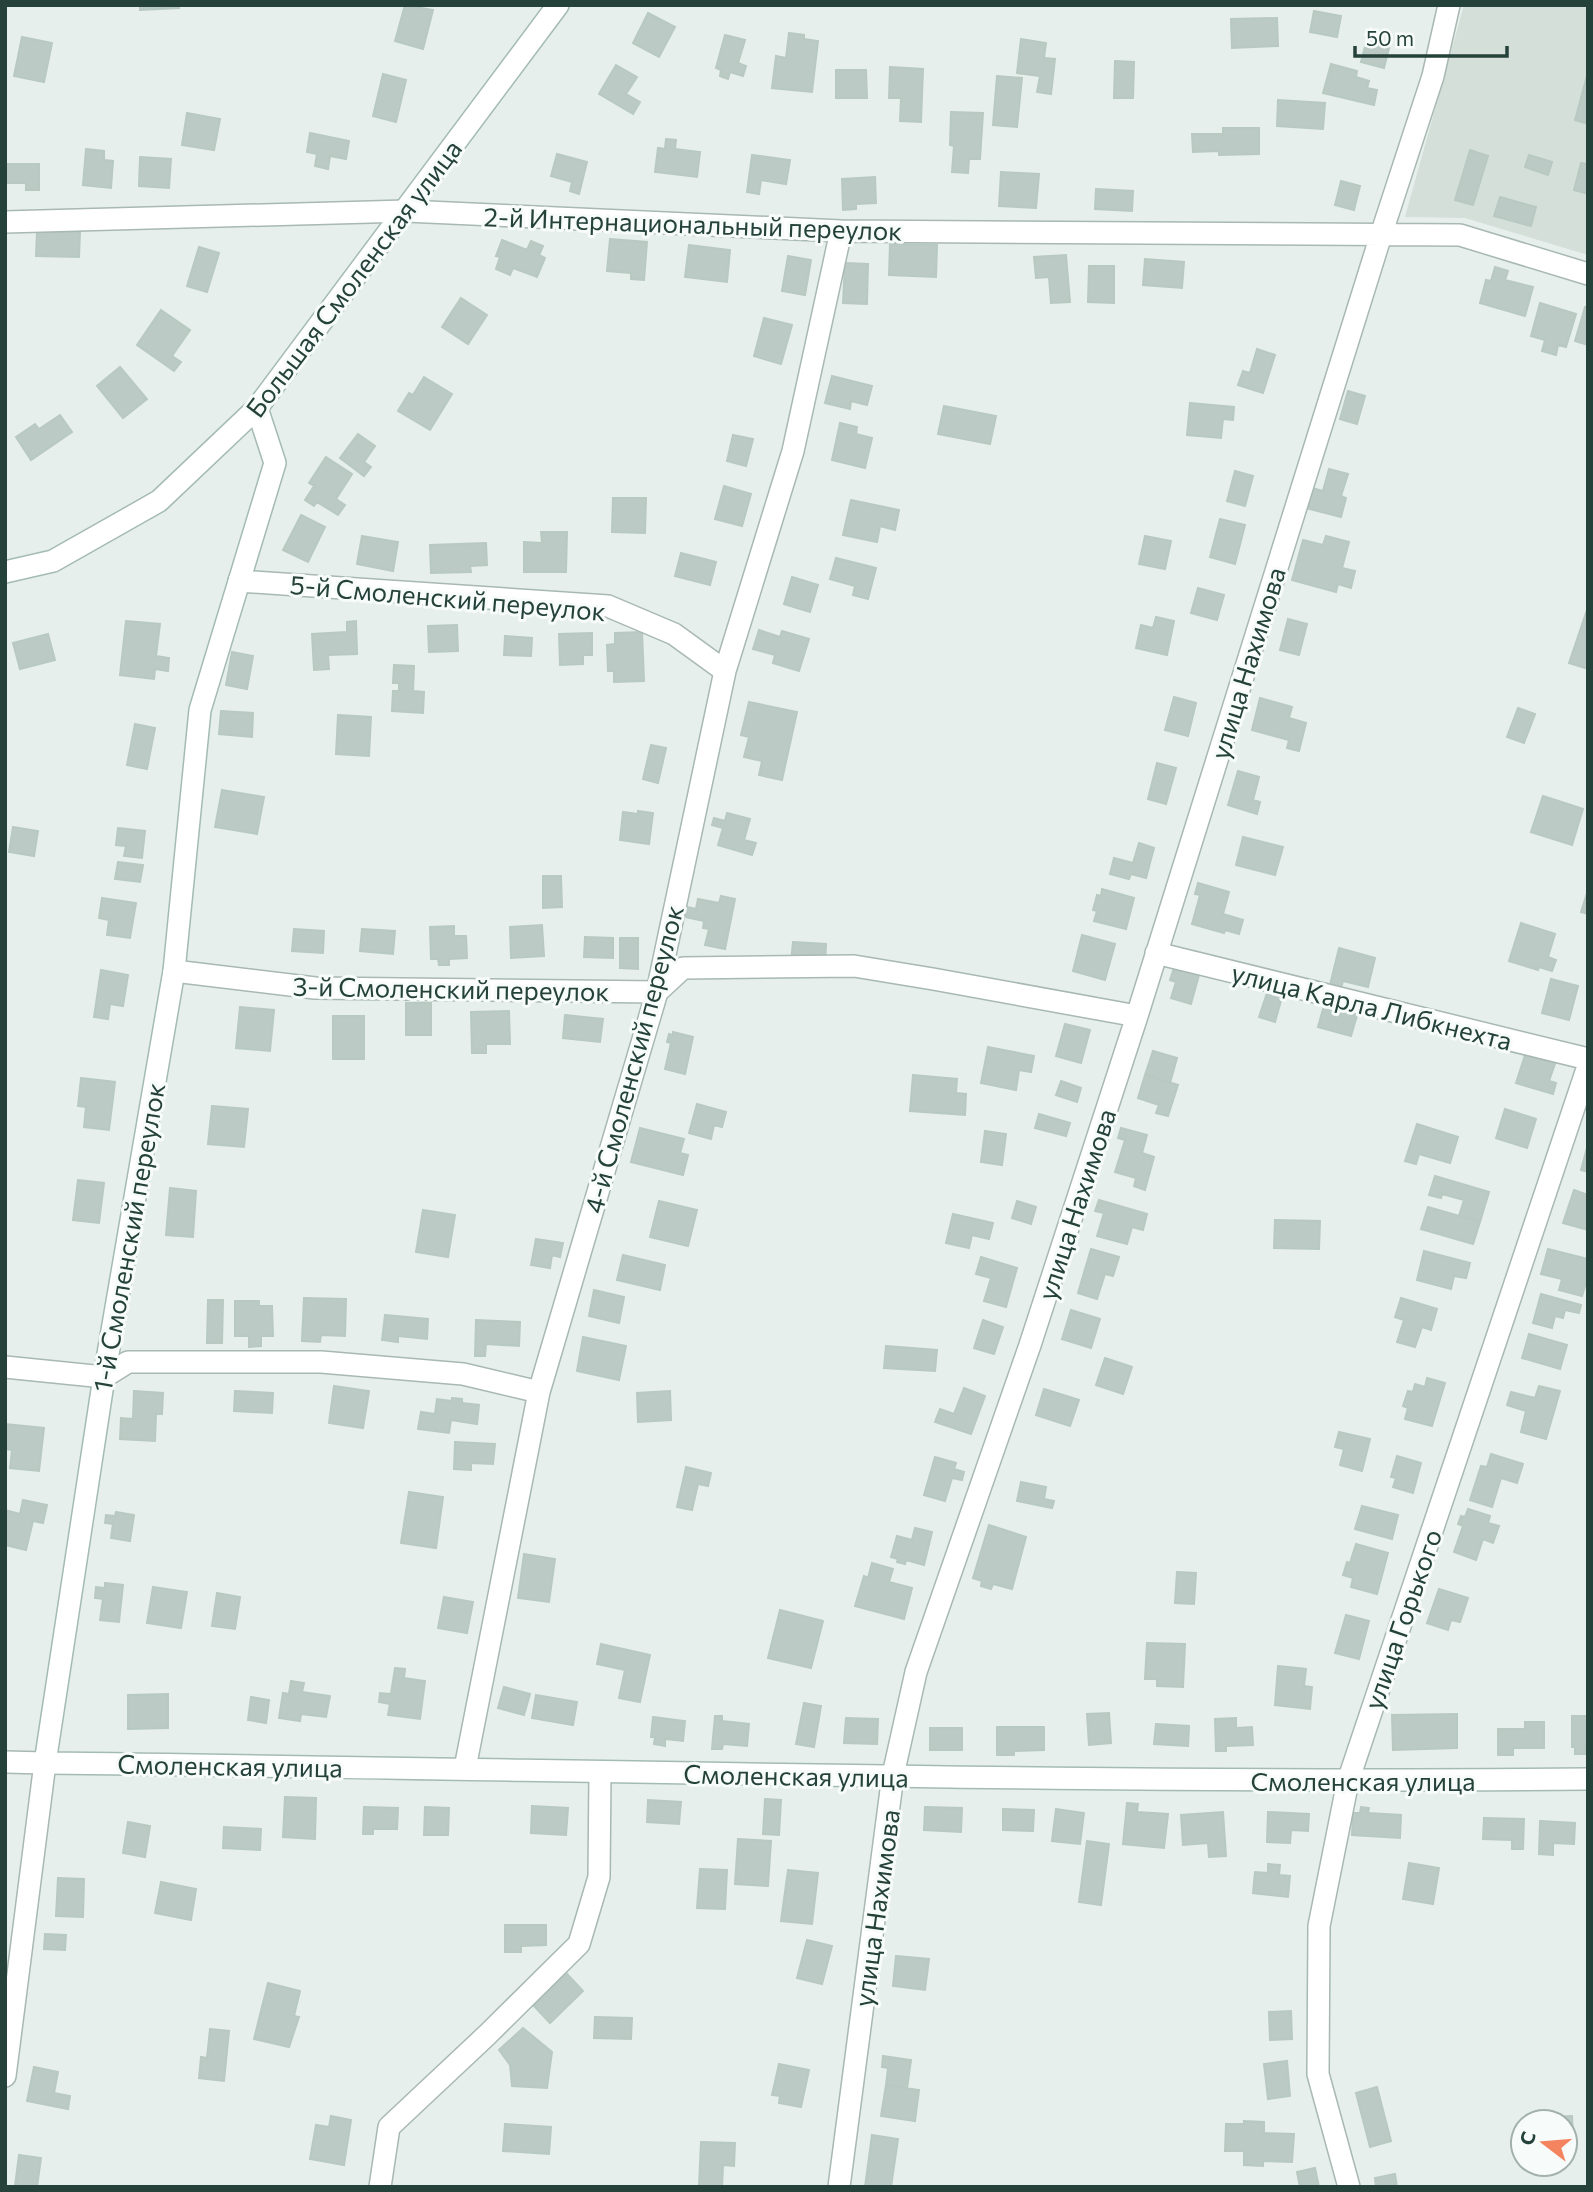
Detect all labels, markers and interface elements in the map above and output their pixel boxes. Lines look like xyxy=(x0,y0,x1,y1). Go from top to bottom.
scale bar xyxy=(1355,14,1507,58)
text: 50 m xyxy=(1366,25,1414,50)
street label: Большая Смоленская улица xyxy=(239,133,467,423)
street label: 2-й Интернациональный переулок xyxy=(483,200,903,246)
street label: улица Нахимова xyxy=(1203,563,1291,763)
street label: 5-й Смоленский переулок xyxy=(289,568,607,626)
street label: 4-й Смоленский переулок xyxy=(577,902,689,1216)
street label: улица Карла Либкнехта xyxy=(1229,956,1515,1056)
street label: 3-й Смоленский переулок xyxy=(292,970,610,1006)
street label: 1-й Смоленский переулок xyxy=(86,1080,170,1394)
street label: улица Нахимова xyxy=(1031,1105,1121,1303)
street label: улица Горького xyxy=(1357,1525,1447,1713)
street label: Смоленская улица xyxy=(117,1748,343,1782)
street label: Смоленская улица xyxy=(683,1758,909,1792)
street label: Смоленская улица xyxy=(1250,1765,1476,1796)
street label: улица Нахимова xyxy=(847,1807,905,2009)
north arrow xyxy=(1509,2108,1579,2178)
text: С xyxy=(1514,2129,1540,2148)

